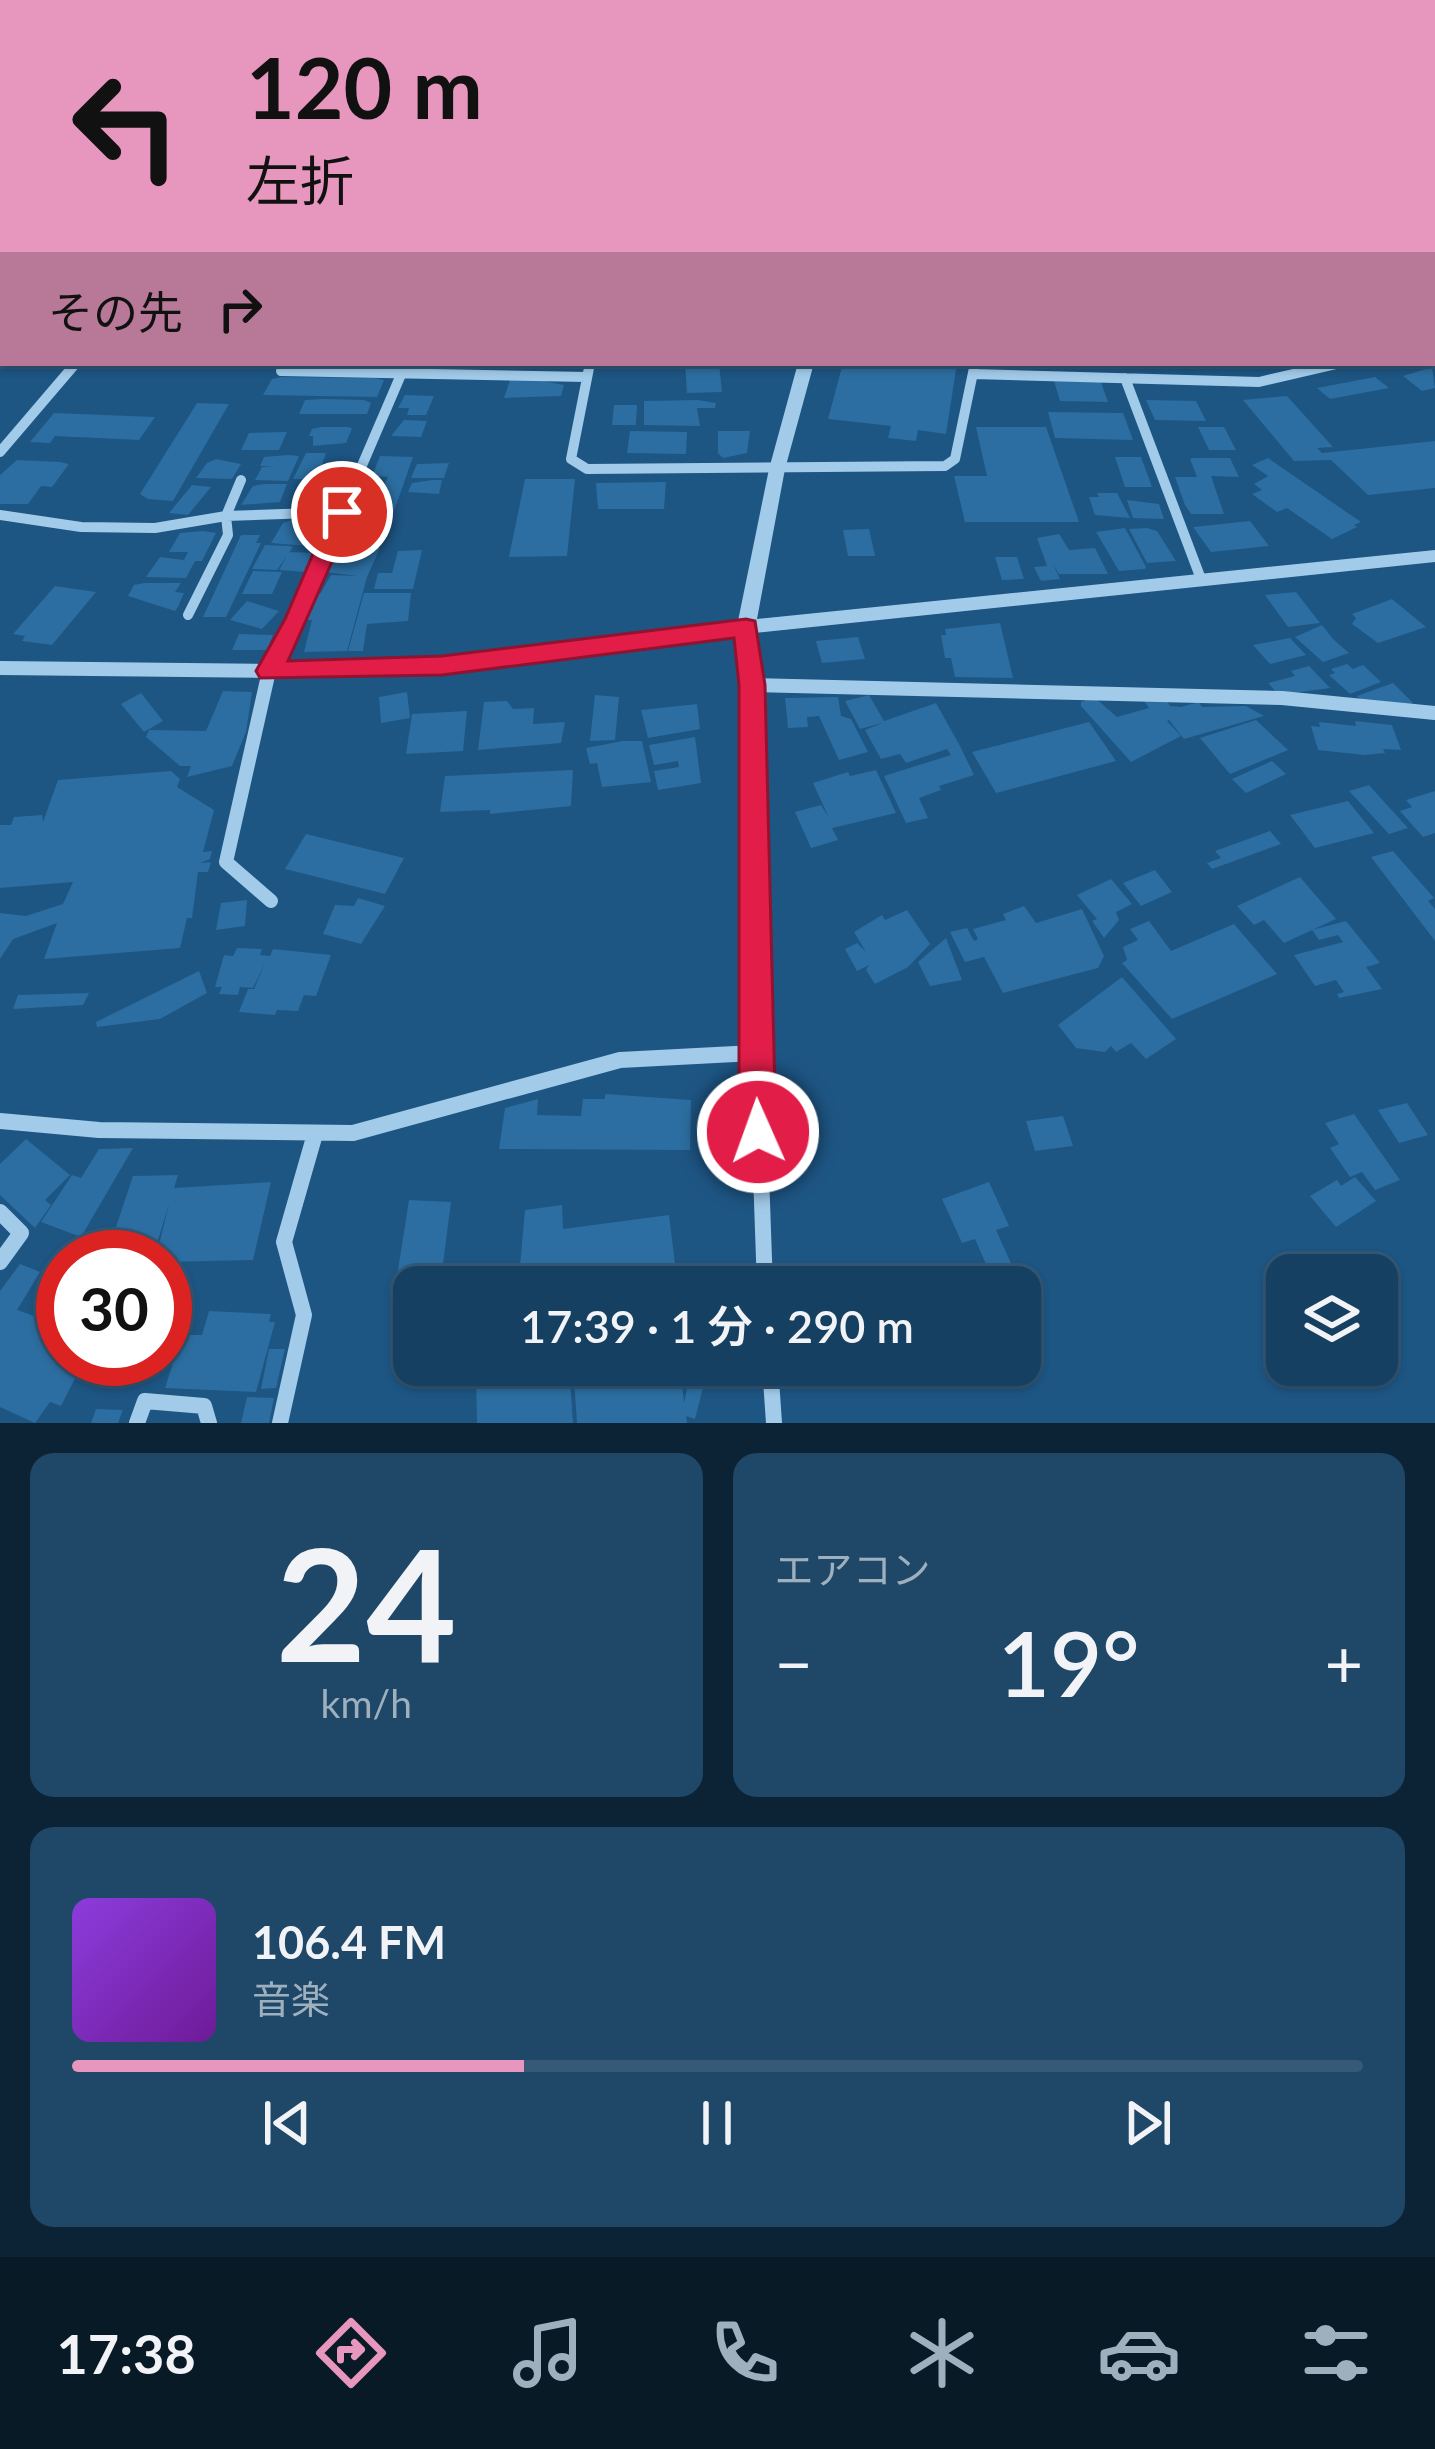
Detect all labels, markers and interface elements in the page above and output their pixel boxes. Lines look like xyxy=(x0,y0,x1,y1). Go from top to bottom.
text: 120 m xyxy=(246,36,483,137)
icon: left xyxy=(48,48,204,204)
text: 左折 xyxy=(246,148,354,213)
icon: right xyxy=(207,276,273,342)
text: その先 xyxy=(48,285,183,339)
pin xyxy=(291,461,393,563)
icon: arrive xyxy=(309,479,375,545)
position arrow xyxy=(695,1069,821,1195)
speed limit sign: 30 xyxy=(36,1230,192,1386)
map controls xyxy=(1266,1254,1398,1386)
button: layers xyxy=(1266,1254,1398,1386)
text: 17:39 · 1 分 · 290 m xyxy=(520,1299,914,1353)
text: 24 xyxy=(276,1508,457,1695)
text: エアコン xyxy=(775,1546,931,1592)
text: 19° xyxy=(998,1608,1140,1716)
text: − xyxy=(775,1623,813,1702)
text: + xyxy=(1325,1623,1363,1702)
text: km/h xyxy=(321,1680,412,1726)
text: 106.4 FM xyxy=(252,1915,446,1969)
text: 音楽 xyxy=(252,1976,330,2022)
icon: previous xyxy=(254,2090,320,2156)
icon: pause xyxy=(684,2090,750,2156)
icon: next xyxy=(1115,2090,1181,2156)
icon: directions xyxy=(309,2311,393,2395)
icon: music xyxy=(506,2311,590,2395)
icon: phone xyxy=(703,2311,787,2395)
icon: climate xyxy=(900,2311,984,2395)
icon: car xyxy=(1097,2311,1181,2395)
icon: filters xyxy=(1294,2311,1378,2395)
text: 17:38 xyxy=(57,2321,196,2386)

